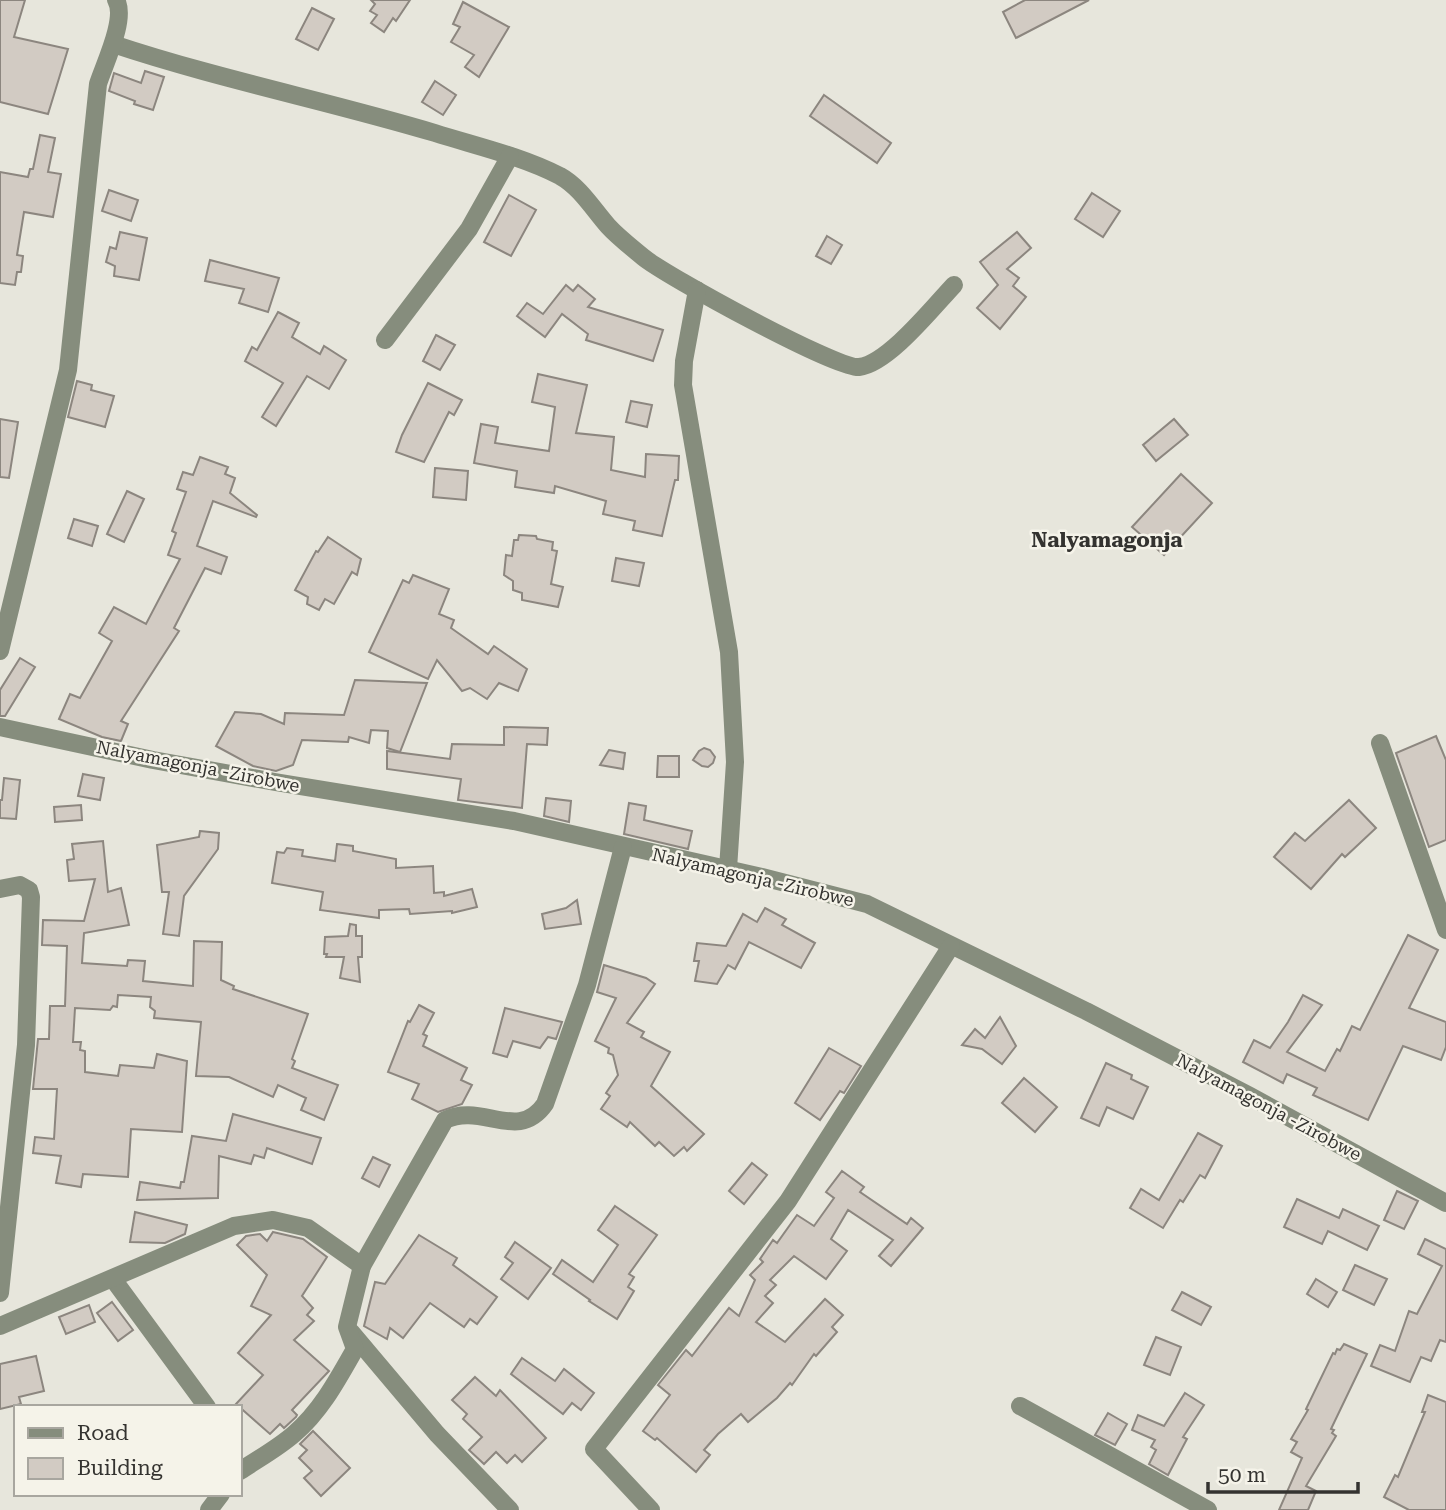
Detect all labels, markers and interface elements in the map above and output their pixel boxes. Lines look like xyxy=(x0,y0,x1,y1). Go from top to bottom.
district label: Nalyamagonja xyxy=(1031,528,1183,552)
street label: Nalyamagonja -Zirobwe xyxy=(95,736,301,796)
street label: Nalyamagonja -Zirobwe xyxy=(650,844,856,910)
street label: Nalyamagonja -Zirobwe xyxy=(1173,1049,1365,1165)
legend xyxy=(14,1405,242,1496)
text: Road xyxy=(77,1421,129,1445)
scale bar xyxy=(1208,1450,1358,1494)
text: Building xyxy=(77,1456,163,1480)
text: 50 m xyxy=(1218,1463,1266,1487)

